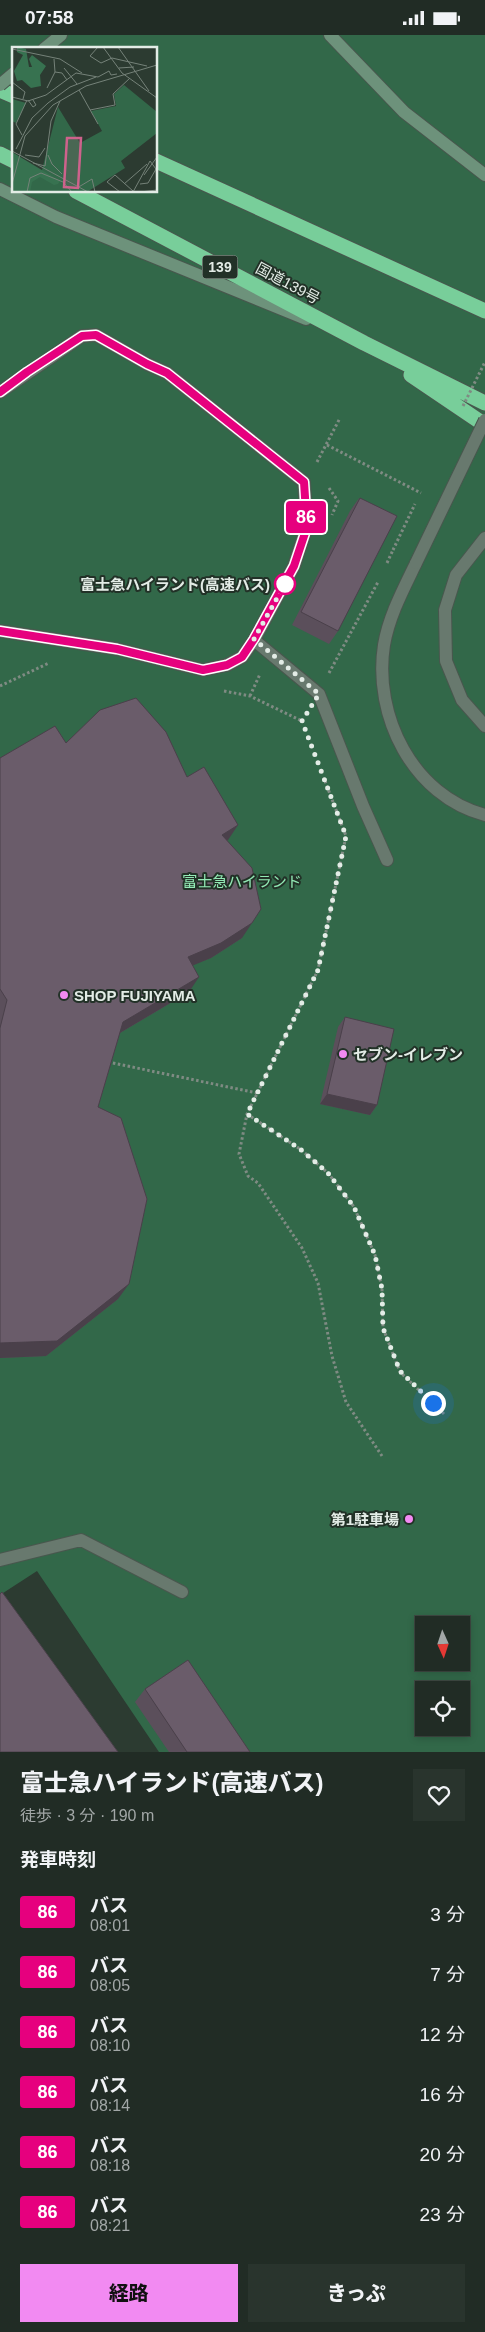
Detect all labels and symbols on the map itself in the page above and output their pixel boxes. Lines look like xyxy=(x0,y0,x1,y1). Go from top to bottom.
inset map xyxy=(12,47,158,193)
road number: 139 xyxy=(202,255,238,278)
street label: 国道139号 xyxy=(253,259,323,307)
line badge: 86 xyxy=(284,501,328,533)
marker: 富士急ハイランド(高速バス) xyxy=(274,573,296,595)
place label: 富士急ハイランド(高速バス) xyxy=(80,576,270,593)
park label: 富士急ハイランド xyxy=(182,873,302,890)
place label: SHOP FUJIYAMA xyxy=(74,987,196,1004)
marker: SHOP FUJIYAMA xyxy=(58,989,70,1001)
place label: セブン-イレブン xyxy=(353,1046,463,1063)
marker: セブン-イレブン xyxy=(337,1048,349,1060)
your location xyxy=(421,1391,446,1416)
place label: 第1駐車場 xyxy=(331,1511,399,1528)
marker: 第1駐車場 xyxy=(403,1513,415,1525)
north arrow xyxy=(415,1616,470,1671)

